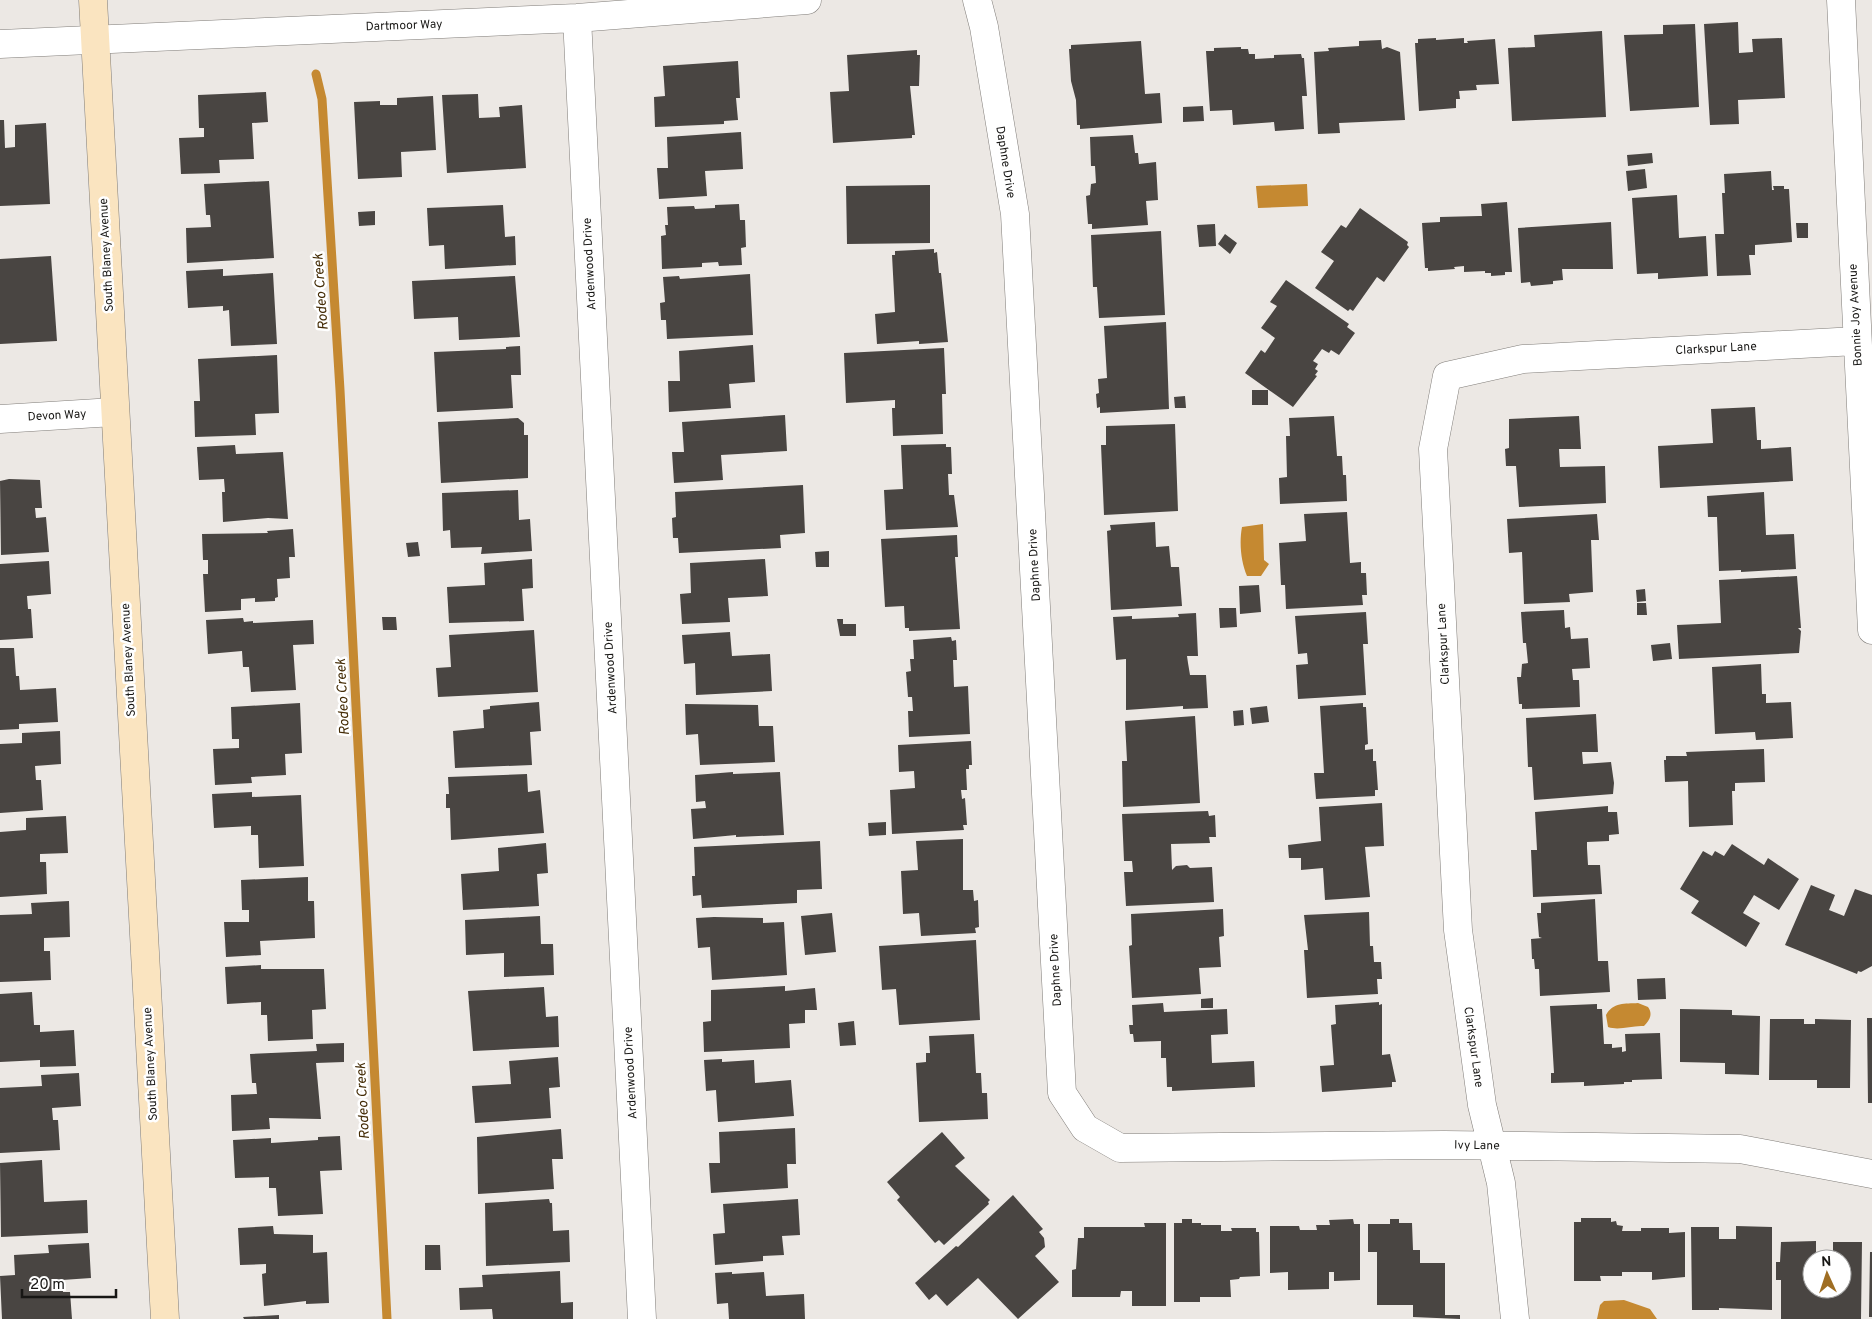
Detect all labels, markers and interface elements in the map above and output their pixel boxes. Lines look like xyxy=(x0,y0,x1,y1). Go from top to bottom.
street label: Dartmoor Way xyxy=(365,17,443,35)
street label: Daphne Drive xyxy=(991,125,1019,199)
street label: South Blaney Avenue xyxy=(96,198,118,312)
street label: Ardenwood Drive xyxy=(580,217,600,311)
water label: Rodeo Creek xyxy=(310,252,333,331)
street label: Bonnie Joy Avenue xyxy=(1845,263,1867,367)
street label: Clarkspur Lane xyxy=(1675,339,1757,359)
street label: Devon Way xyxy=(27,406,87,426)
street label: Daphne Drive xyxy=(1025,528,1045,602)
street label: South Blaney Avenue xyxy=(118,603,140,717)
street label: Clarkspur Lane xyxy=(1434,603,1454,685)
street label: Ardenwood Drive xyxy=(601,621,621,715)
water label: Rodeo Creek xyxy=(333,657,354,736)
street label: Daphne Drive xyxy=(1046,933,1066,1007)
street label: Clarkspur Lane xyxy=(1459,1006,1487,1089)
street label: South Blaney Avenue xyxy=(140,1007,162,1121)
street label: Ardenwood Drive xyxy=(621,1026,641,1120)
water label: Rodeo Creek xyxy=(353,1061,374,1140)
street label: Ivy Lane xyxy=(1454,1138,1500,1154)
north arrow xyxy=(1802,1249,1852,1299)
text: N xyxy=(1821,1254,1832,1271)
scale bar xyxy=(22,1266,116,1298)
text: 20 m xyxy=(30,1276,65,1295)

